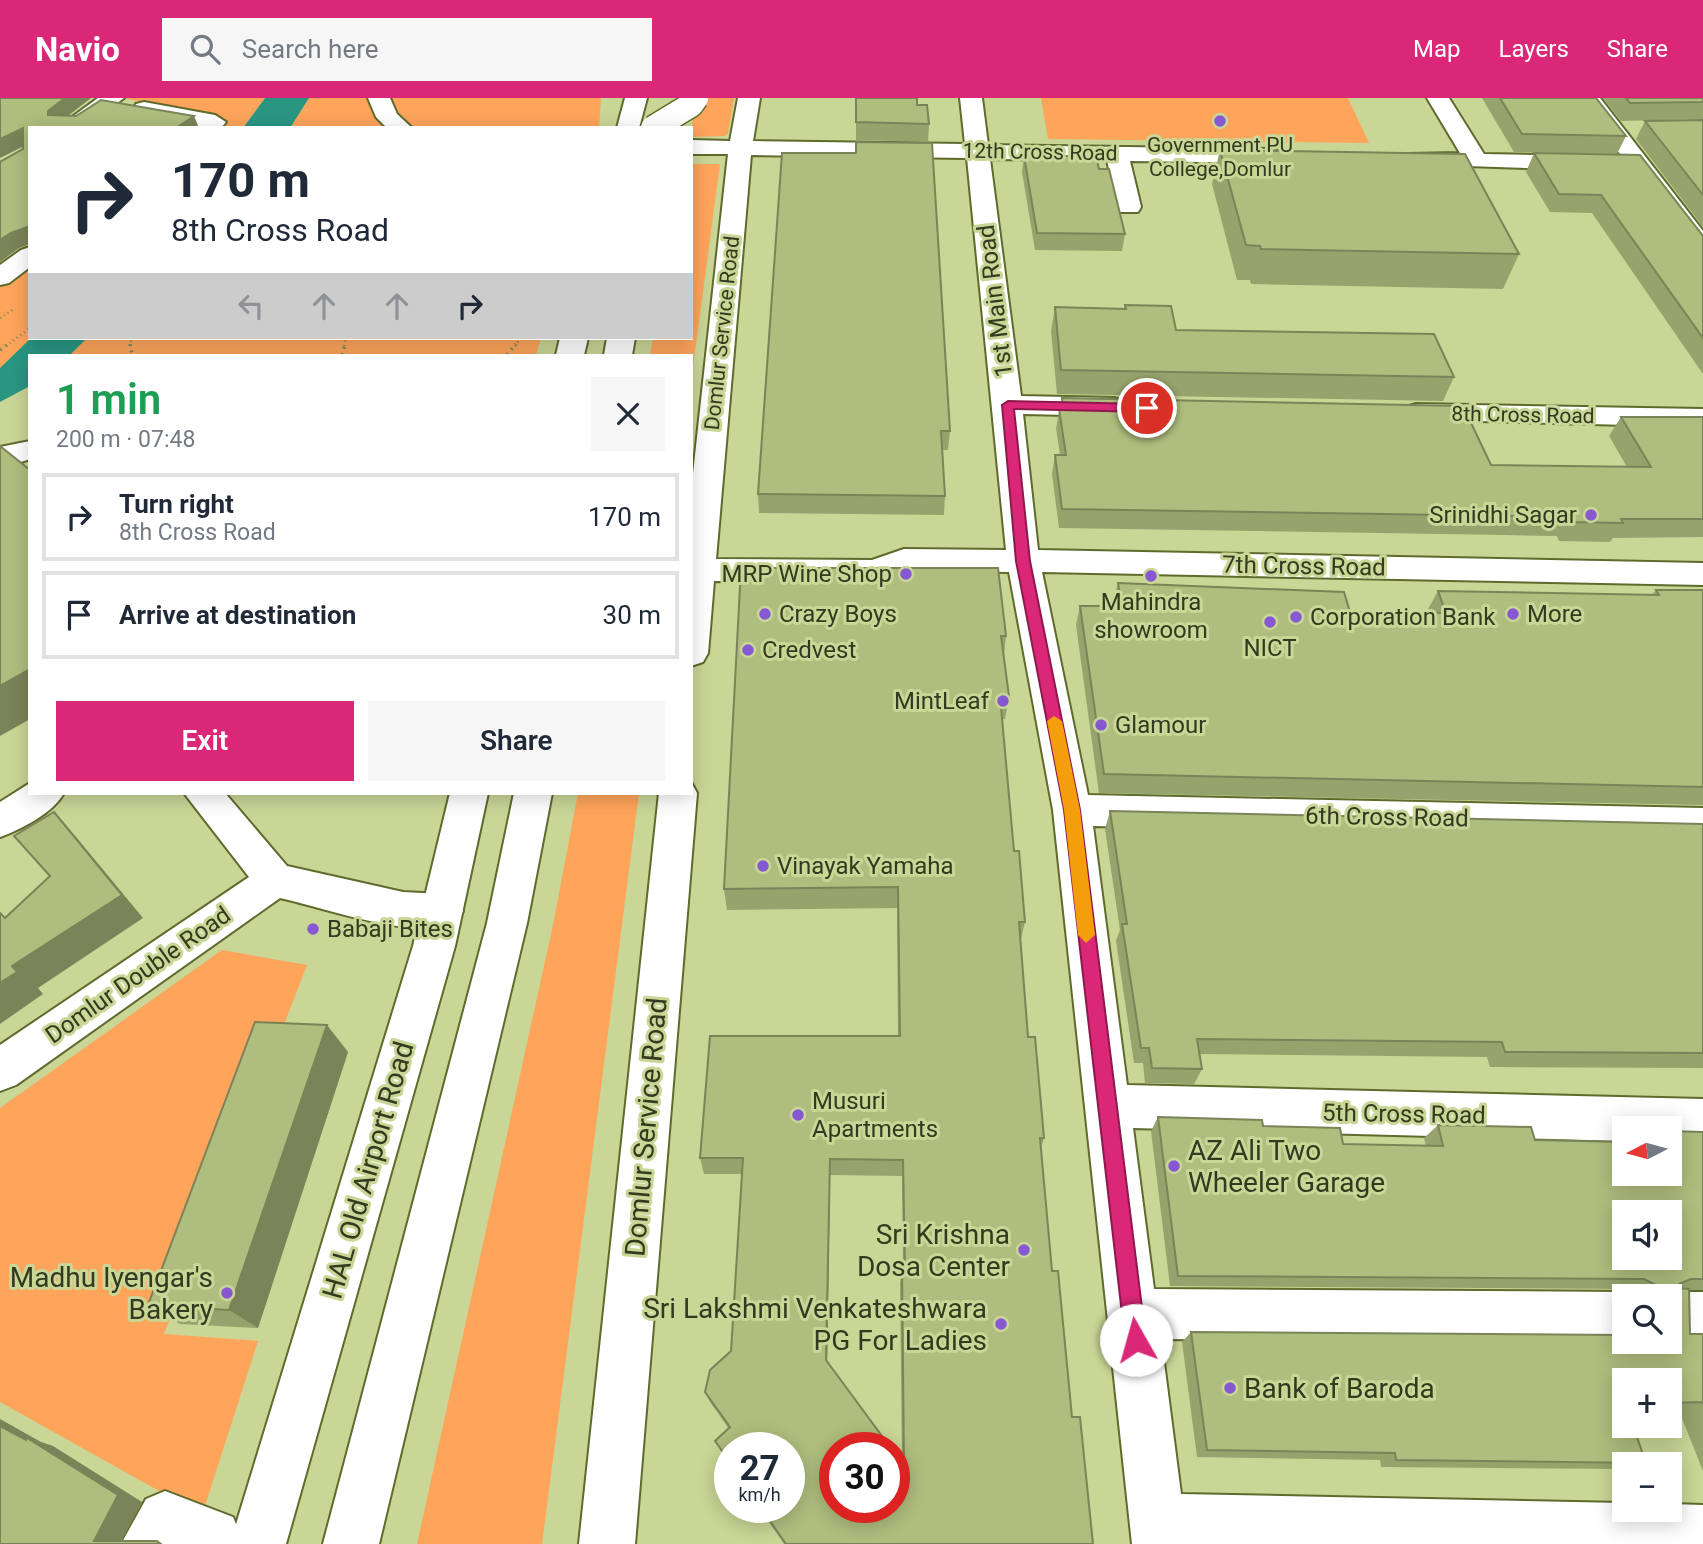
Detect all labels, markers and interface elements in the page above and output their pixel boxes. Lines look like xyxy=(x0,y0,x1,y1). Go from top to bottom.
search box xyxy=(162,18,652,81)
text: Navio xyxy=(35,30,120,69)
icon: search xyxy=(186,30,224,68)
text: Search here xyxy=(242,34,379,64)
text: Map xyxy=(1413,35,1461,63)
text: Layers xyxy=(1499,35,1569,63)
text: Share xyxy=(1607,35,1668,63)
marker: Government PU College,Domlur xyxy=(1212,113,1228,129)
place label: Government PU College,Domlur xyxy=(1147,133,1293,181)
street label: 12th Cross Road xyxy=(962,139,1118,165)
text: 170 m xyxy=(171,152,310,209)
icon: right xyxy=(56,154,147,245)
text: 8th Cross Road xyxy=(171,211,389,249)
street label: 1st Main Road xyxy=(972,223,1018,379)
street label: Domlur Service Road xyxy=(700,235,744,431)
icon: left xyxy=(232,287,270,325)
icon: ahead xyxy=(305,287,343,325)
icon: ahead xyxy=(378,287,416,325)
icon: right xyxy=(451,287,489,325)
text: 1 min xyxy=(56,375,161,424)
button: close xyxy=(591,377,665,451)
pin xyxy=(1117,378,1177,438)
icon: arrive xyxy=(1128,389,1166,427)
street label: 8th Cross Road xyxy=(1451,402,1595,428)
text: 200 m · 07:48 xyxy=(56,426,195,453)
text: Turn right xyxy=(119,489,234,519)
icon: right xyxy=(60,498,98,536)
place label: Srinidhi Sagar xyxy=(1429,501,1577,529)
text: 170 m xyxy=(588,502,661,532)
marker: Srinidhi Sagar xyxy=(1583,507,1599,523)
text: 8th Cross Road xyxy=(119,519,276,546)
street label: 7th Cross Road xyxy=(1222,551,1386,581)
place label: MRP Wine Shop xyxy=(721,560,892,588)
marker: MRP Wine Shop xyxy=(898,566,914,582)
marker: Mahindra showroom xyxy=(1143,568,1159,584)
place label: Mahindra showroom xyxy=(1094,588,1208,644)
icon: arrive xyxy=(60,596,98,634)
text: Arrive at destination xyxy=(119,600,356,630)
text: 30 m xyxy=(603,600,661,630)
place label: Crazy Boys xyxy=(779,600,897,628)
place label: More xyxy=(1527,600,1582,628)
place label: Corporation Bank xyxy=(1310,603,1496,631)
marker: Crazy Boys xyxy=(757,606,773,622)
marker: More xyxy=(1505,606,1521,622)
marker: Corporation Bank xyxy=(1288,609,1304,625)
marker: NICT xyxy=(1262,614,1278,630)
place label: NICT xyxy=(1243,634,1297,662)
place label: Credvest xyxy=(762,636,856,664)
marker: Credvest xyxy=(740,642,756,658)
place label: MintLeaf xyxy=(894,687,990,715)
marker: MintLeaf xyxy=(995,693,1011,709)
button: Exit xyxy=(56,701,354,781)
button: Share xyxy=(368,701,665,781)
place label: Glamour xyxy=(1115,711,1206,739)
marker: Glamour xyxy=(1093,717,1109,733)
street label: 6th Cross Road xyxy=(1305,802,1469,832)
place label: Vinayak Yamaha xyxy=(777,852,954,880)
marker: Vinayak Yamaha xyxy=(755,858,771,874)
street label: Domlur Double Road xyxy=(40,901,236,1049)
place label: Babaji Bites xyxy=(327,915,453,943)
marker: Babaji Bites xyxy=(305,921,321,937)
street label: Domlur Service Road xyxy=(618,996,674,1258)
street label: HAL Old Airport Road xyxy=(315,1038,421,1302)
place label: Musuri Apartments xyxy=(812,1087,938,1143)
street label: 5th Cross Road xyxy=(1322,1099,1486,1129)
marker: Musuri Apartments xyxy=(790,1107,806,1123)
north arrow xyxy=(1612,1116,1682,1186)
map controls xyxy=(1612,1116,1682,1522)
place label: AZ Ali Two Wheeler Garage xyxy=(1188,1134,1385,1199)
marker: AZ Ali Two Wheeler Garage xyxy=(1166,1158,1182,1174)
button: sound xyxy=(1612,1200,1682,1270)
place label: Sri Krishna Dosa Center xyxy=(857,1218,1010,1283)
marker: Sri Krishna Dosa Center xyxy=(1016,1242,1032,1258)
place label: Madhu Iyengar's Bakery xyxy=(10,1261,213,1326)
button: search xyxy=(1612,1284,1682,1354)
marker: Madhu Iyengar's Bakery xyxy=(219,1285,235,1301)
place label: Sri Lakshmi Venkateshwara PG For Ladies xyxy=(643,1292,987,1357)
position arrow xyxy=(1099,1303,1173,1377)
marker: Sri Lakshmi Venkateshwara PG For Ladies xyxy=(993,1316,1009,1332)
button: + xyxy=(1612,1368,1682,1438)
place label: Bank of Baroda xyxy=(1244,1372,1435,1405)
marker: Bank of Baroda xyxy=(1222,1380,1238,1396)
speed limit sign: 30 xyxy=(819,1432,910,1523)
text: 27 xyxy=(739,1448,780,1489)
button: − xyxy=(1612,1452,1682,1522)
text: km/h xyxy=(738,1484,781,1505)

